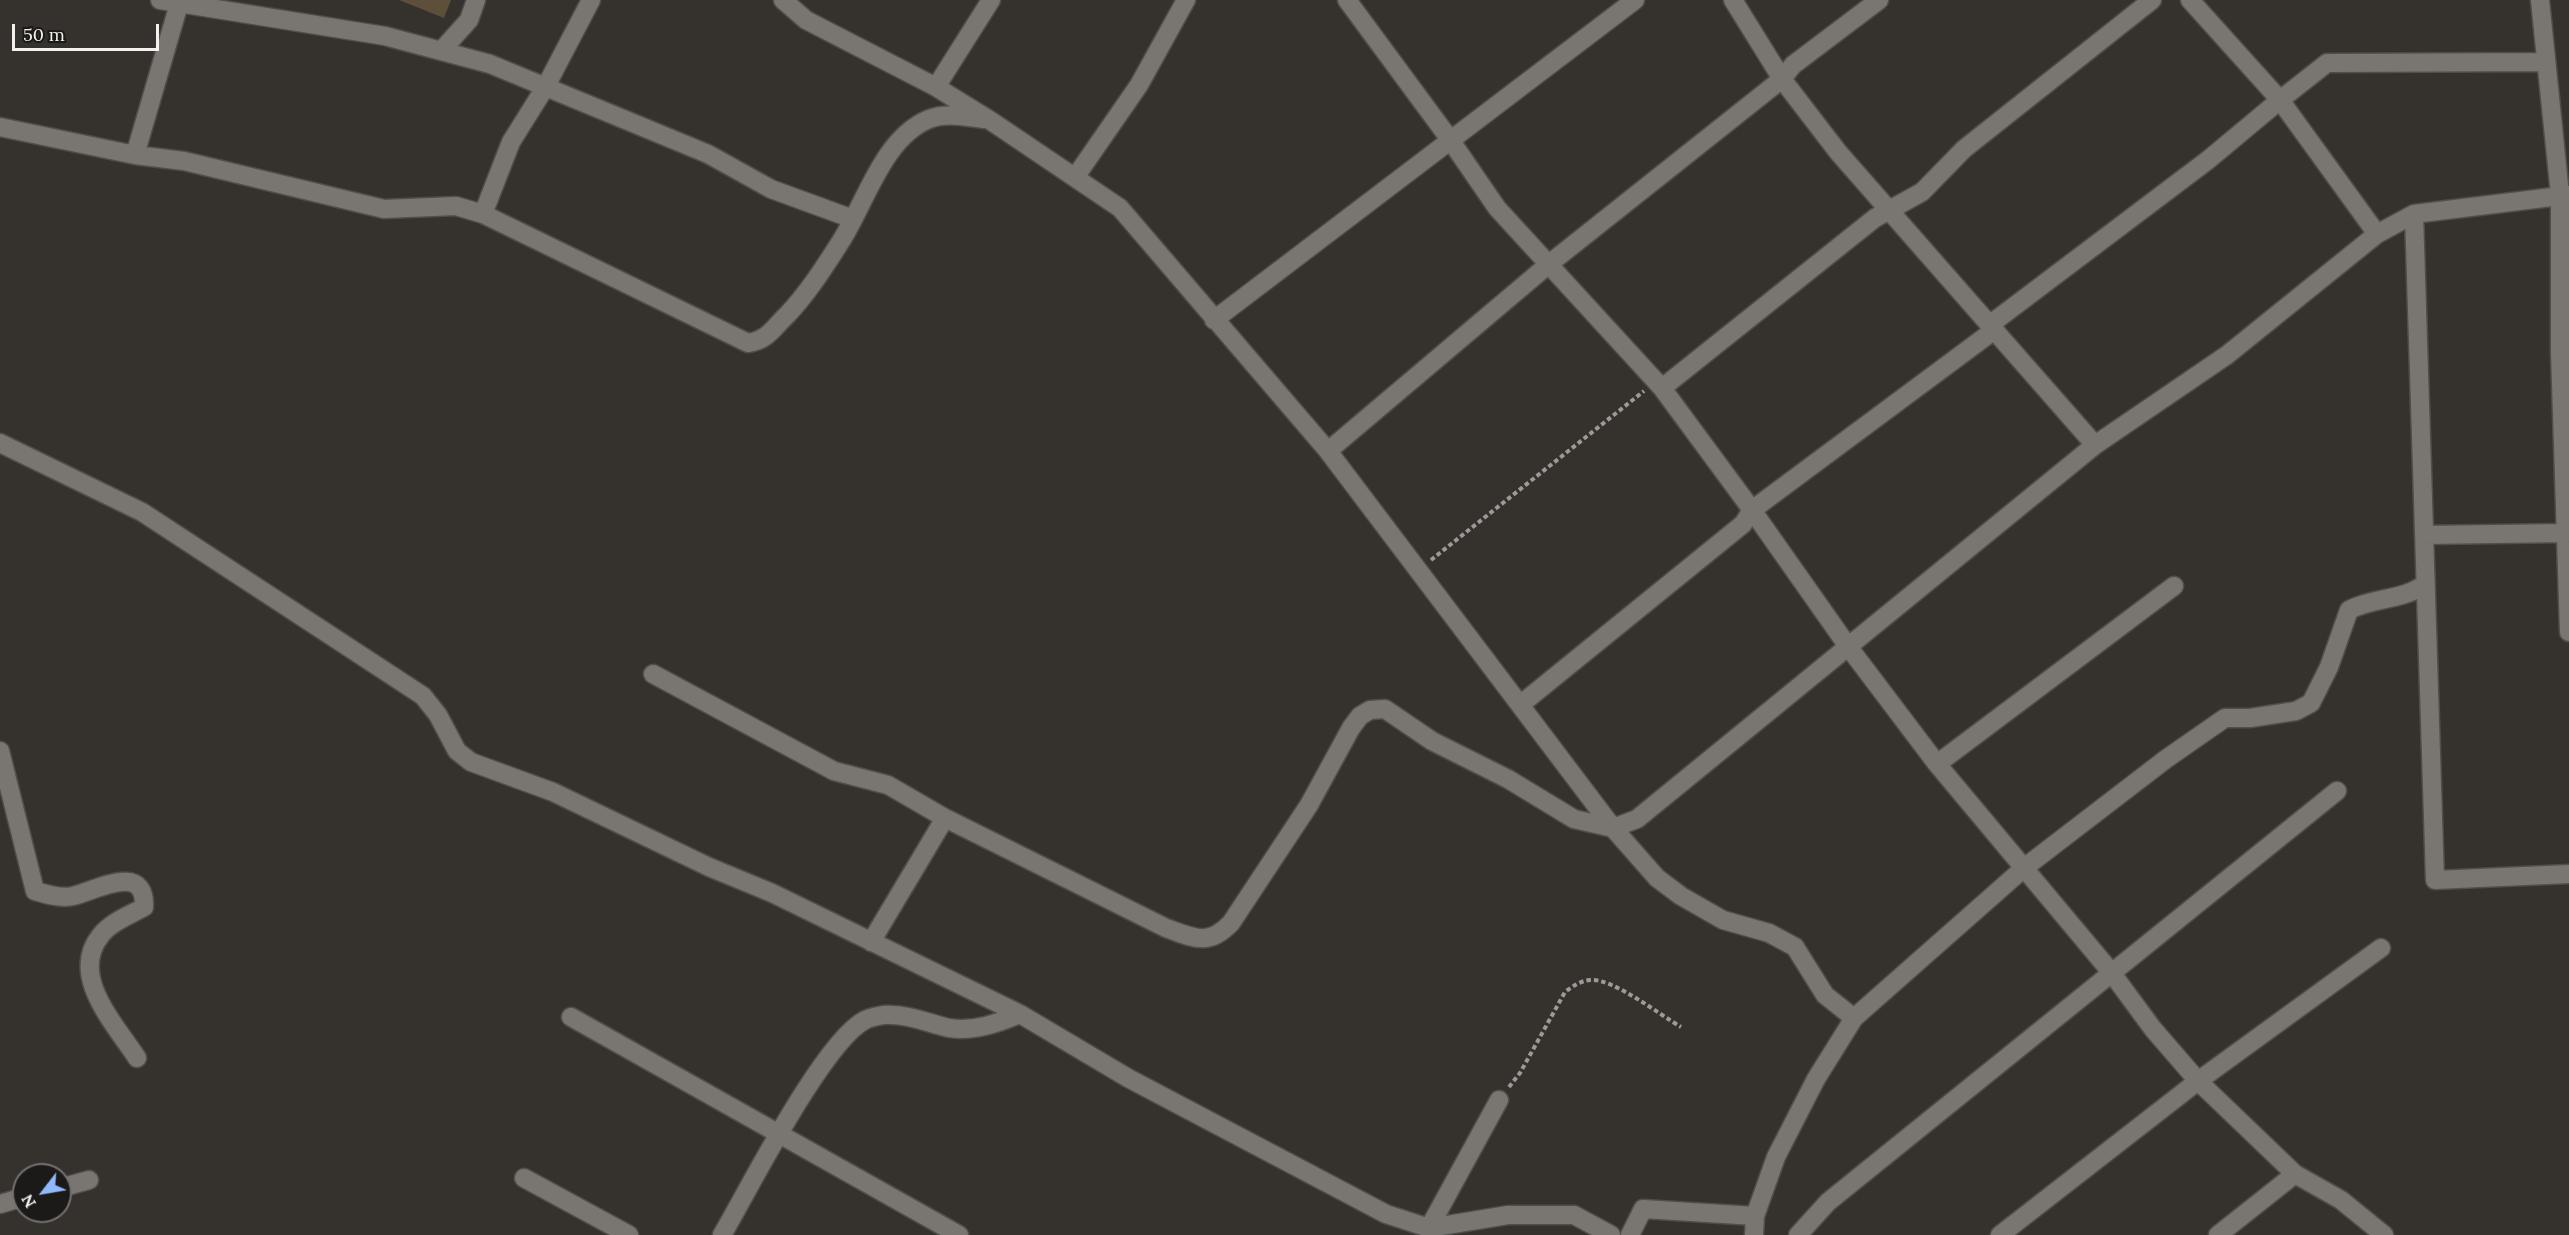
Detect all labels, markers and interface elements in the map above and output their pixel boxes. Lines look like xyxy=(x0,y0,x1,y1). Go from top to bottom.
scale bar xyxy=(15,12,162,50)
text: 50 m xyxy=(23,23,65,46)
north arrow xyxy=(12,1163,72,1223)
text: N xyxy=(17,1191,40,1212)

